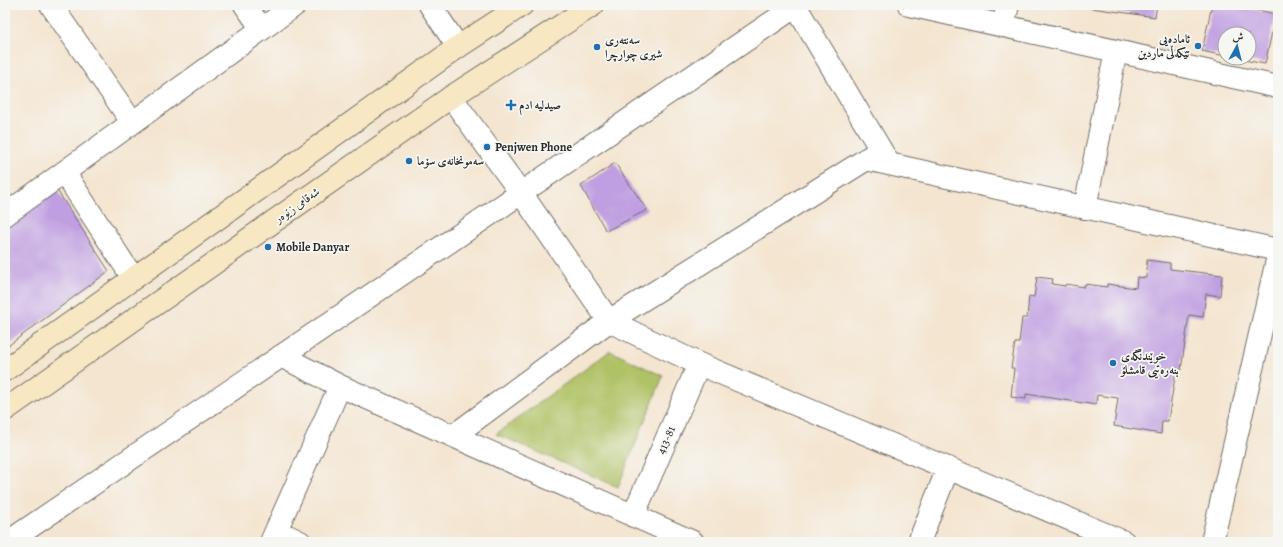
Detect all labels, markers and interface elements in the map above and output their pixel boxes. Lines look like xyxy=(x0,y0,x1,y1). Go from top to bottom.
north arrow xyxy=(1217,26,1257,66)
text: ش xyxy=(1232,28,1245,45)
place label: ئامادەیی تێکەڵی ماردین xyxy=(1138,31,1191,61)
place label: سەنتەری شیری چوارچرا xyxy=(605,32,662,62)
marker: ئامادەیی تێکەڵی ماردین xyxy=(1193,41,1203,51)
marker: سەنتەری شیری چوارچرا xyxy=(592,42,602,52)
place label: صیدلیە ادم xyxy=(519,97,561,116)
marker: صیدلیە ادم xyxy=(506,100,516,110)
place label: Penjwen Phone xyxy=(495,139,572,155)
marker: Penjwen Phone xyxy=(482,142,492,152)
place label: سەمونخانەی سۆما xyxy=(417,153,484,169)
marker: سەمونخانەی سۆما xyxy=(404,156,414,166)
street label: شەقامی زێوەر xyxy=(270,183,323,227)
place label: Mobile Danyar xyxy=(276,239,349,255)
marker: Mobile Danyar xyxy=(263,242,273,252)
place label: خوێندنگەی بنەرەتیی قامشلۆ xyxy=(1119,348,1179,379)
marker: خوێندنگەی بنەرەتیی قامشلۆ xyxy=(1108,358,1118,368)
street label: 413-81 xyxy=(653,424,679,456)

